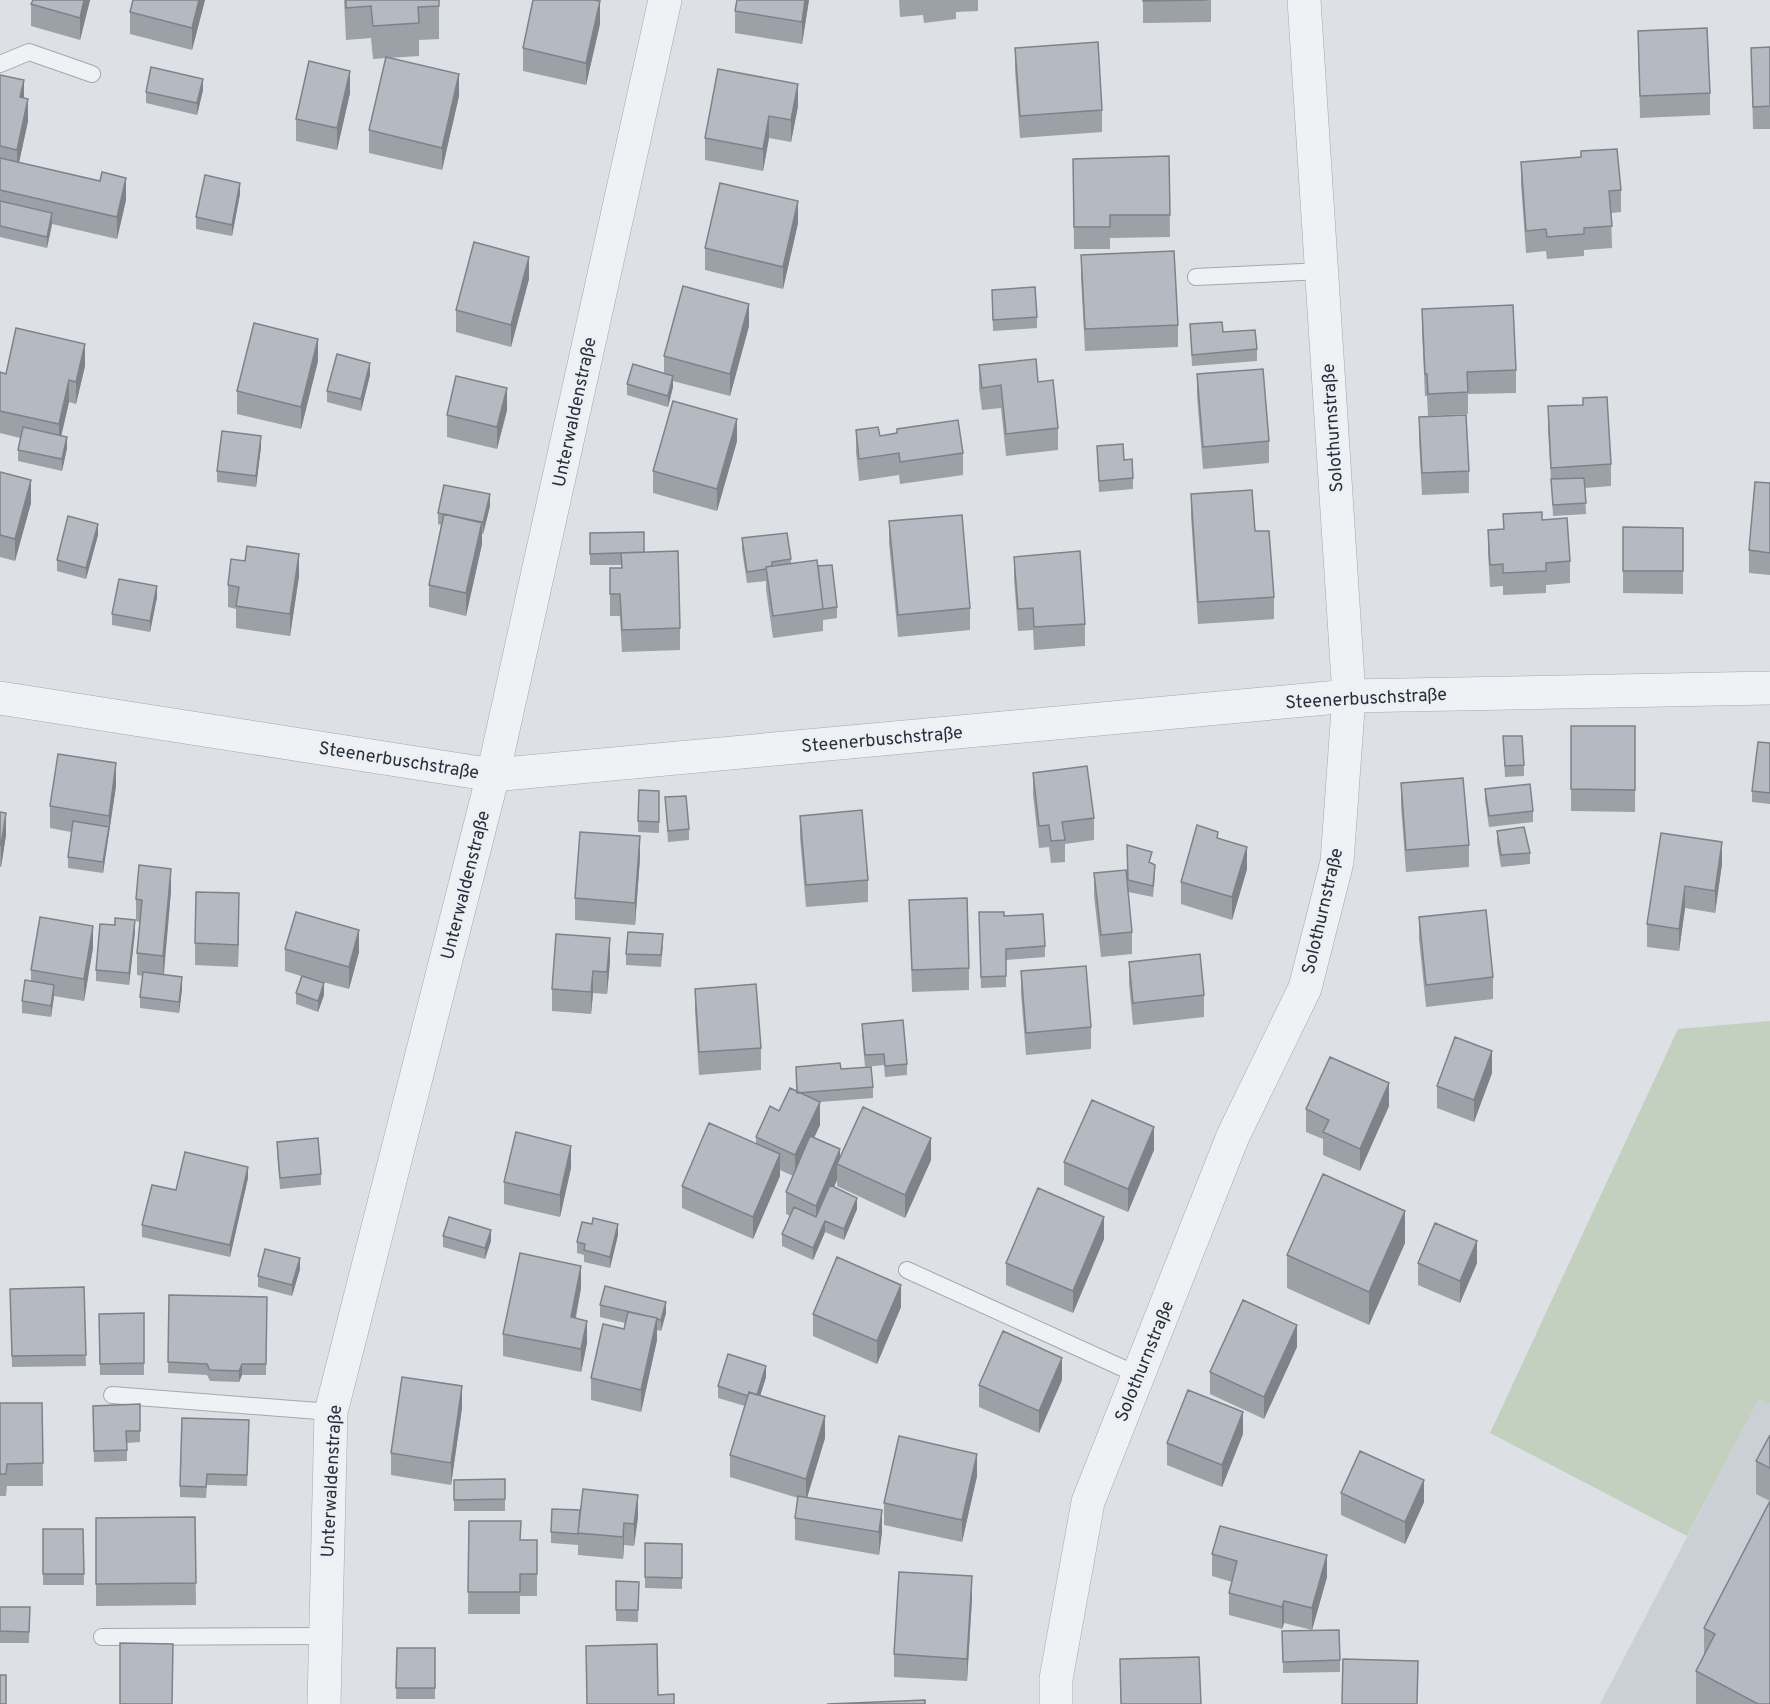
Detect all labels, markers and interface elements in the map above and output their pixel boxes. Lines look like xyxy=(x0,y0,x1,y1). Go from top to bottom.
street label: Unterwaldenstraße xyxy=(548,335,603,489)
street label: Solothurnstraße xyxy=(1318,363,1349,493)
street label: Steenerbuschstraße xyxy=(1285,684,1448,715)
street label: Steenerbuschstraße xyxy=(800,722,964,759)
street label: Steenerbuschstraße xyxy=(317,737,481,786)
street label: Unterwaldenstraße xyxy=(437,808,496,962)
street label: Solothurnstraße xyxy=(1298,846,1349,977)
street label: Solothurnstraße xyxy=(1111,1297,1180,1426)
street label: Unterwaldenstraße xyxy=(317,1404,348,1558)

